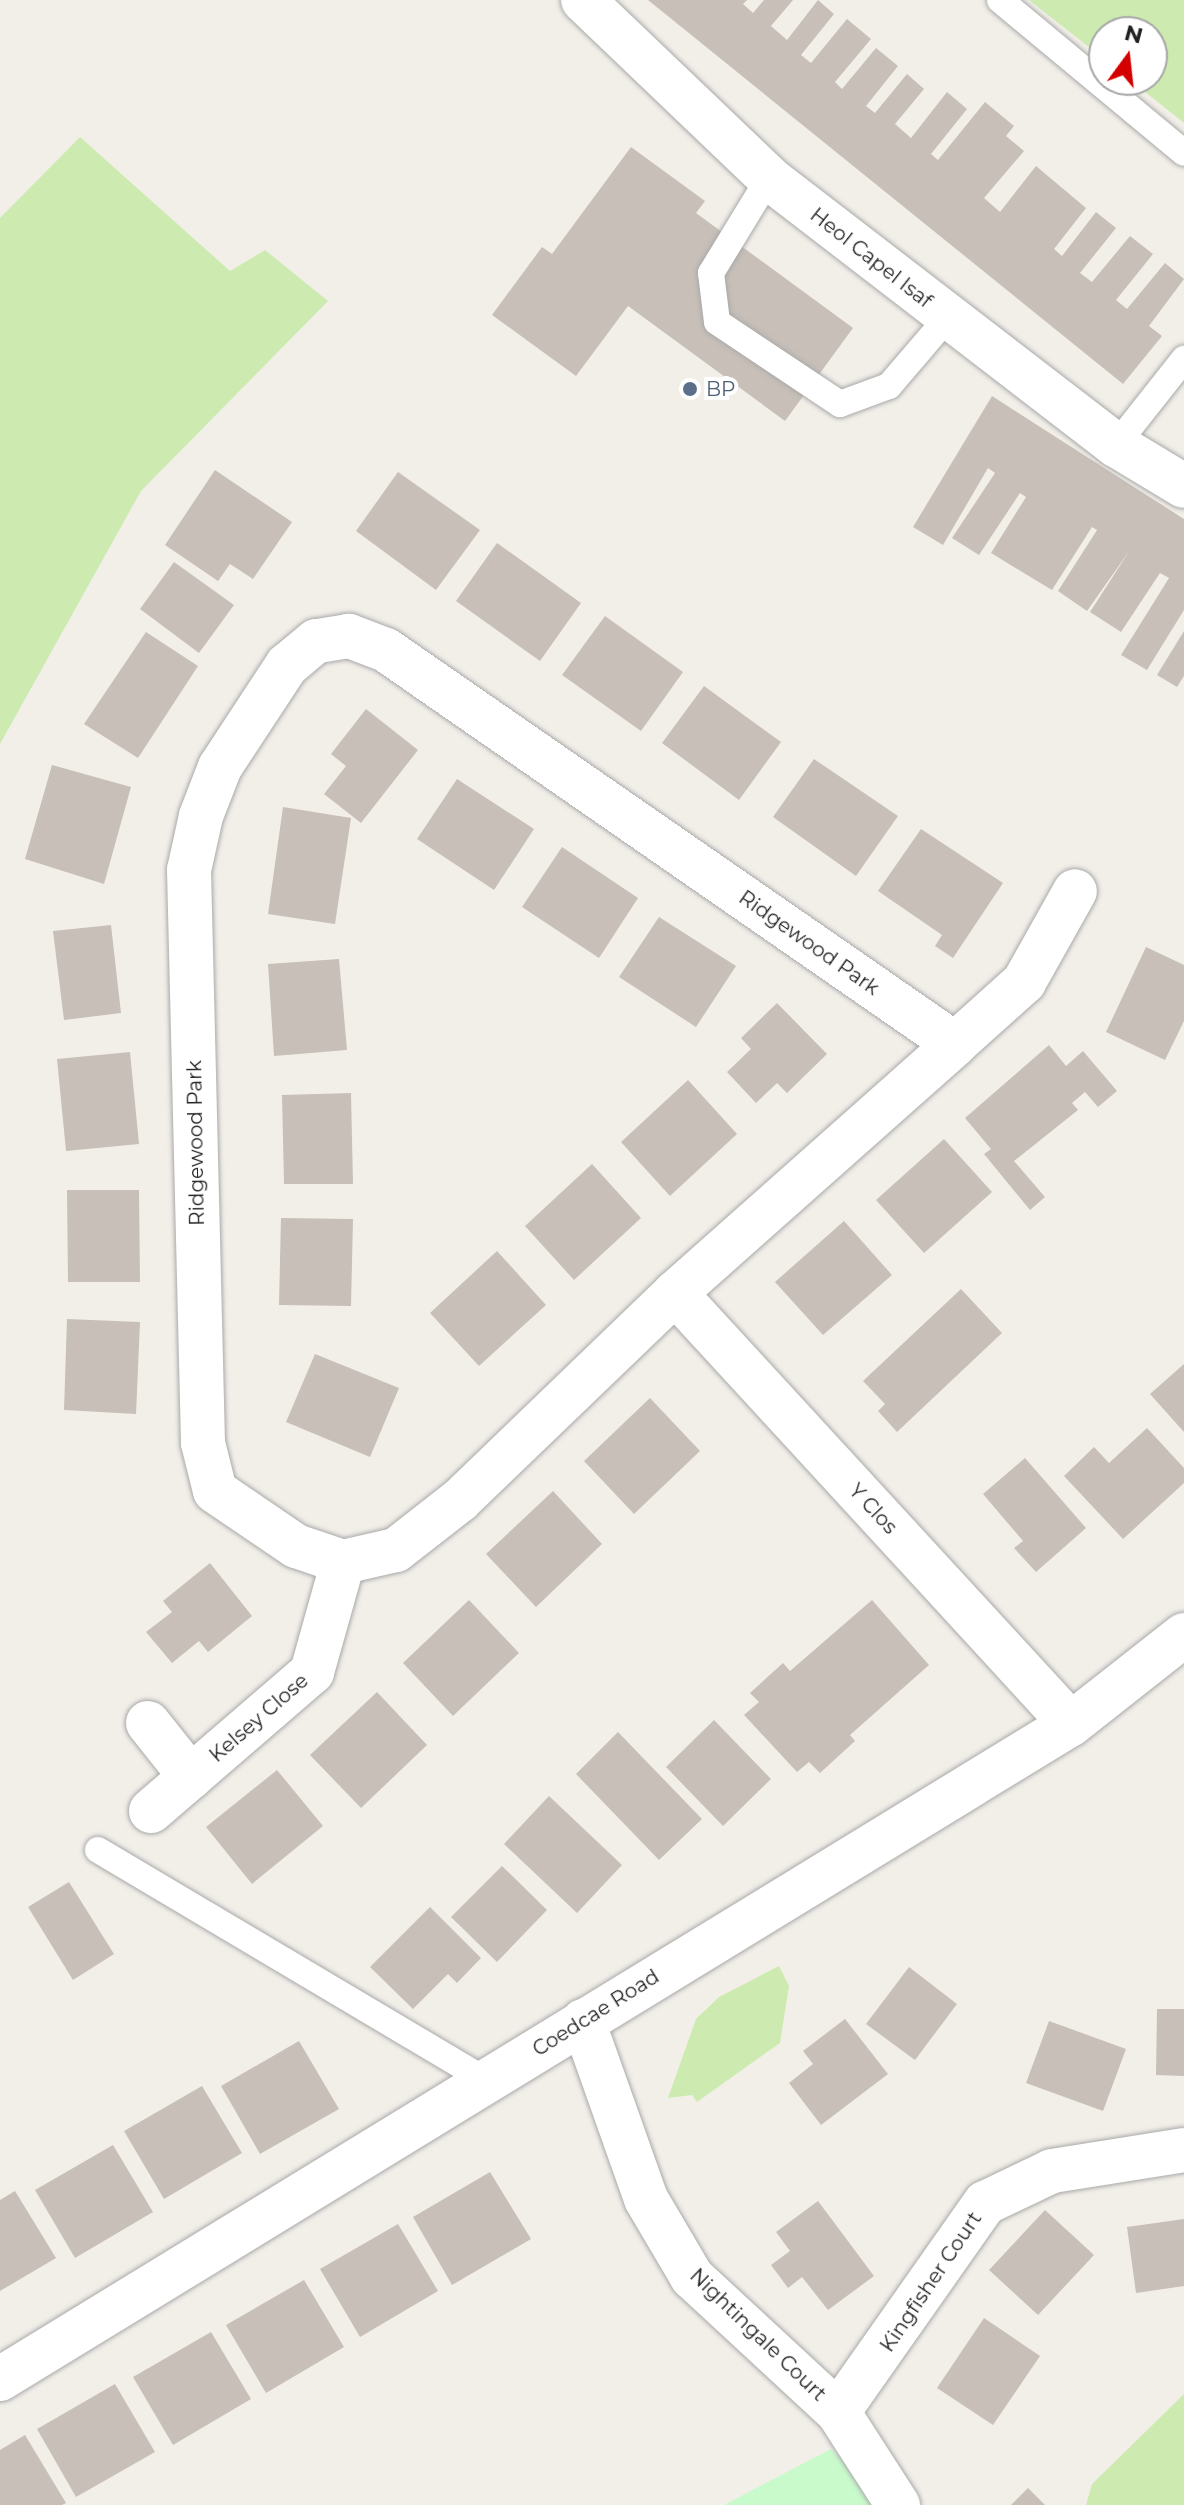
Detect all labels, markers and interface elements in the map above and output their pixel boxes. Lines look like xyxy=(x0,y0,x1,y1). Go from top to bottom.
north arrow xyxy=(1088,16,1168,96)
text: N xyxy=(1122,19,1146,50)
street label: Heol Capel Isaf xyxy=(805,203,937,313)
place label: BP xyxy=(706,377,735,401)
marker: BP xyxy=(681,380,699,398)
street label: Ridgewood Park xyxy=(734,886,884,1000)
street label: Ridgewood Park xyxy=(183,1060,209,1226)
street label: Y Clos xyxy=(844,1479,902,1539)
street label: Kelsey Close xyxy=(205,1669,313,1767)
street label: Coedcae Road xyxy=(528,1965,664,2061)
street label: Kingfisher Court xyxy=(875,2207,987,2357)
street label: Nightingale Court xyxy=(685,2264,831,2406)

